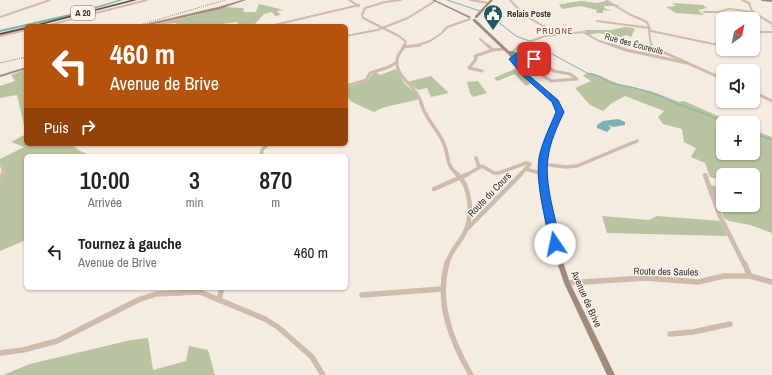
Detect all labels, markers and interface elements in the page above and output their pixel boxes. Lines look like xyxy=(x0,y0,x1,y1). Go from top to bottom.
public building icon: Relais Poste xyxy=(482,3,504,31)
road number: A 20 xyxy=(71,6,95,20)
place label: Relais Poste xyxy=(507,8,551,20)
north arrow xyxy=(716,12,760,56)
map controls xyxy=(716,12,760,212)
district label: PRUGNE xyxy=(536,25,574,37)
street label: Rue des Écureuils xyxy=(603,30,665,58)
text: 460 m xyxy=(110,35,175,73)
icon: left xyxy=(44,40,96,92)
pin xyxy=(517,42,551,76)
icon: arrive xyxy=(523,48,545,70)
button: sound xyxy=(716,64,760,108)
text: Avenue de Brive xyxy=(110,71,219,96)
icon: right xyxy=(77,116,99,138)
button: + xyxy=(716,116,760,160)
text: Puis xyxy=(44,117,69,138)
text: 10:00 xyxy=(80,164,130,196)
text: 3 xyxy=(189,164,200,196)
text: 870 xyxy=(259,164,292,196)
button: − xyxy=(716,168,760,212)
street label: Route du Cours xyxy=(465,169,514,220)
text: Arrivée xyxy=(88,194,122,211)
text: min xyxy=(186,194,203,211)
text: m xyxy=(271,194,280,211)
position arrow xyxy=(534,223,576,265)
text: Tournez à gauche xyxy=(78,233,182,254)
icon: left xyxy=(44,241,66,263)
text: 460 m xyxy=(294,242,328,263)
text: Avenue de Brive xyxy=(78,254,157,271)
street label: Route des Saules xyxy=(634,264,698,279)
street label: Avenue de Brive xyxy=(568,268,605,330)

